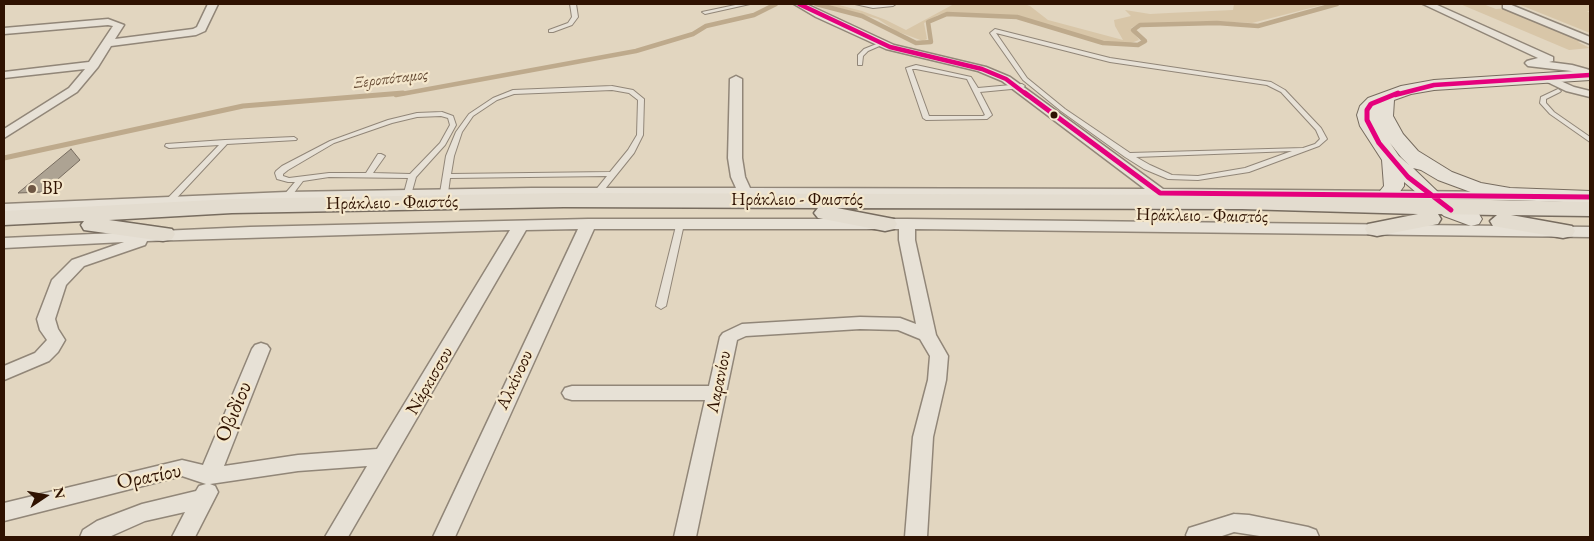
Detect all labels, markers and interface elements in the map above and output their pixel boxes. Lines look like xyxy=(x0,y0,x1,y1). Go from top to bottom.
water label: Ξεροπόταμος xyxy=(353,65,429,93)
unlabelled marker xyxy=(1049,110,1059,120)
place label: BP xyxy=(42,178,63,200)
marker: BP xyxy=(26,183,38,195)
street label: Ηράκλειο - Φαιστός xyxy=(731,189,863,211)
street label: Ηράκλειο - Φαιστός xyxy=(326,191,458,215)
street label: Ηράκλειο - Φαιστός xyxy=(1136,204,1268,228)
street label: Νάρκισσου xyxy=(402,343,458,419)
street label: Αλκίνοου xyxy=(492,347,538,413)
street label: Λαρανίου xyxy=(702,349,736,415)
street label: Οβιδίου xyxy=(210,378,258,446)
street label: Ορατίου xyxy=(114,458,184,496)
north arrow xyxy=(20,471,70,521)
text: N xyxy=(50,485,70,500)

